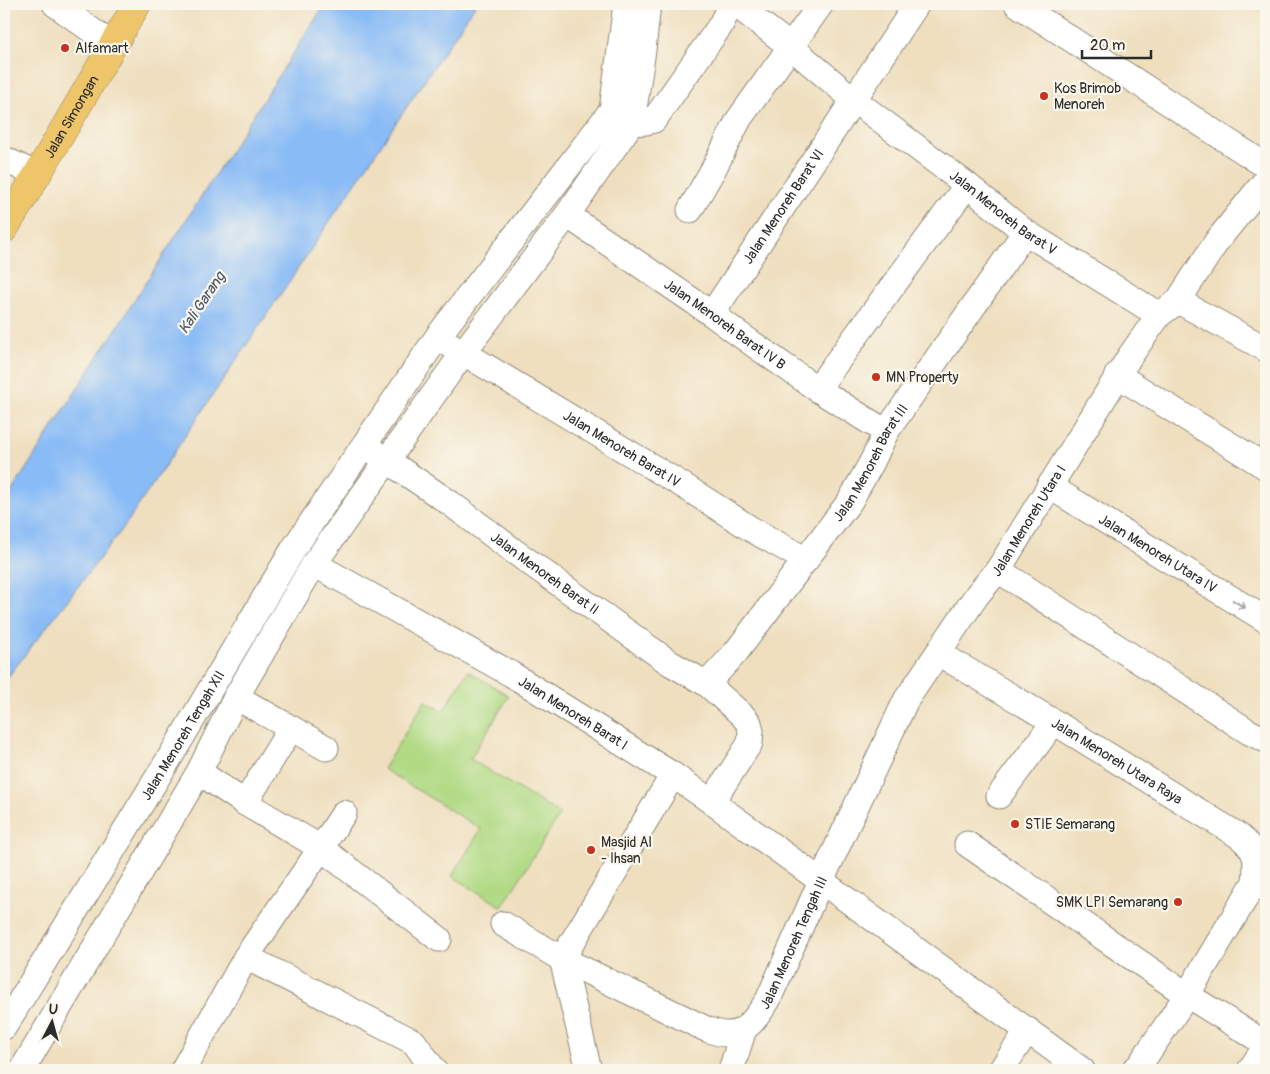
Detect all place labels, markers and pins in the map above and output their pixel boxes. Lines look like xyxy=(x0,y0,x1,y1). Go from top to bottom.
place label: Alfamart xyxy=(75,40,129,57)
marker: Alfamart xyxy=(59,42,71,54)
place label: Kos Brimob Menoreh xyxy=(1054,80,1121,113)
marker: Kos Brimob Menoreh xyxy=(1038,90,1050,102)
place label: MN Property xyxy=(886,369,959,386)
marker: MN Property xyxy=(870,371,882,383)
place label: STIE Semarang xyxy=(1025,816,1115,833)
marker: STIE Semarang xyxy=(1009,818,1021,830)
place label: Masjid Al - Ihsan xyxy=(601,834,652,867)
marker: Masjid Al - Ihsan xyxy=(585,844,597,856)
place label: SMK LPI Semarang xyxy=(1056,894,1168,911)
marker: SMK LPI Semarang xyxy=(1172,896,1184,908)

